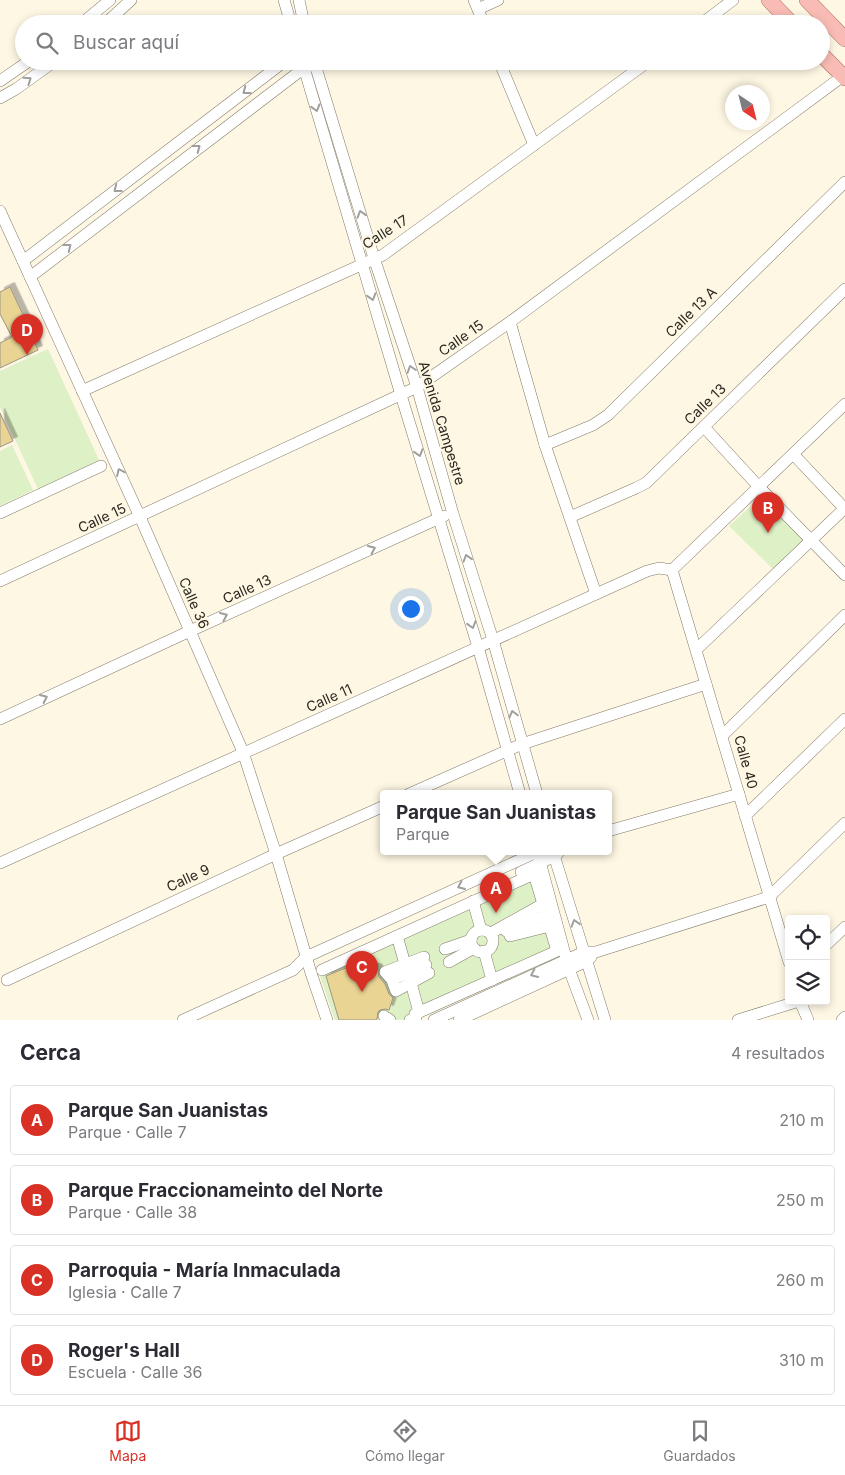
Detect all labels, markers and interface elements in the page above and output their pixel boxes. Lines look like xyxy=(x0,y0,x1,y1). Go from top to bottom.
search box xyxy=(15,15,830,70)
icon: search xyxy=(33,29,61,57)
text: Buscar aquí xyxy=(73,31,179,54)
one-way arrow xyxy=(22,77,32,86)
one-way arrow xyxy=(243,85,252,93)
north arrow xyxy=(725,85,770,130)
one-way arrow xyxy=(310,103,320,112)
one-way arrow xyxy=(191,145,201,154)
one-way arrow xyxy=(113,183,123,192)
one-way arrow xyxy=(356,211,366,219)
street label: Calle 17 xyxy=(359,211,411,252)
one-way arrow xyxy=(63,244,72,253)
street label: Calle 13 A xyxy=(661,283,720,340)
one-way arrow xyxy=(367,293,377,301)
pin: D xyxy=(11,314,43,355)
street label: Calle 15 xyxy=(435,316,487,359)
street label: Avenida Campestre xyxy=(416,359,469,487)
one-way arrow xyxy=(406,365,416,373)
street label: Calle 13 xyxy=(680,380,729,428)
one-way arrow xyxy=(413,448,423,457)
one-way arrow xyxy=(116,469,126,478)
pin: B xyxy=(752,492,784,533)
street label: Calle 15 xyxy=(75,499,129,536)
one-way arrow xyxy=(367,544,376,555)
one-way arrow xyxy=(463,554,473,563)
street label: Calle 13 xyxy=(220,570,274,607)
street label: Calle 36 xyxy=(176,575,213,631)
your location xyxy=(398,596,424,622)
one-way arrow xyxy=(219,611,228,622)
one-way arrow xyxy=(466,621,476,629)
street label: Calle 11 xyxy=(303,680,354,715)
one-way arrow xyxy=(39,694,48,704)
one-way arrow xyxy=(509,710,519,718)
street label: Calle 40 xyxy=(731,733,762,791)
popup xyxy=(380,790,612,855)
text: Parque San Juanistas xyxy=(396,801,596,824)
text: Parque xyxy=(396,824,449,844)
street label: Calle 9 xyxy=(164,860,212,895)
pin: A xyxy=(480,872,512,913)
one-way arrow xyxy=(457,880,466,891)
map controls xyxy=(785,915,830,1005)
button: locate xyxy=(785,915,830,960)
one-way arrow xyxy=(571,919,581,928)
pin: C xyxy=(346,951,378,992)
button: layers xyxy=(785,960,830,1005)
one-way arrow xyxy=(531,968,540,978)
text: Cerca xyxy=(20,1040,81,1065)
text: 4 resultados xyxy=(731,1043,825,1063)
text: Parque San Juanistas xyxy=(68,1099,268,1122)
text: A xyxy=(31,1110,43,1130)
text: 210 m xyxy=(779,1110,824,1130)
text: Parque · Calle 7 xyxy=(68,1122,186,1142)
text: Parque Fraccionameinto del Norte xyxy=(68,1179,383,1202)
text: B xyxy=(32,1190,42,1210)
text: 250 m xyxy=(776,1190,824,1210)
text: Parque · Calle 38 xyxy=(68,1202,197,1222)
text: Parroquia - María Inmaculada xyxy=(68,1259,341,1282)
text: C xyxy=(31,1270,43,1290)
text: 260 m xyxy=(776,1270,824,1290)
text: Iglesia · Calle 7 xyxy=(68,1282,182,1302)
text: Roger's Hall xyxy=(68,1339,180,1362)
text: D xyxy=(31,1350,43,1370)
text: 310 m xyxy=(779,1350,824,1370)
text: Escuela · Calle 36 xyxy=(68,1362,203,1382)
tab: Mapa xyxy=(109,1417,146,1464)
tab: Cómo llegar xyxy=(365,1417,445,1464)
tab: Guardados xyxy=(663,1417,736,1464)

